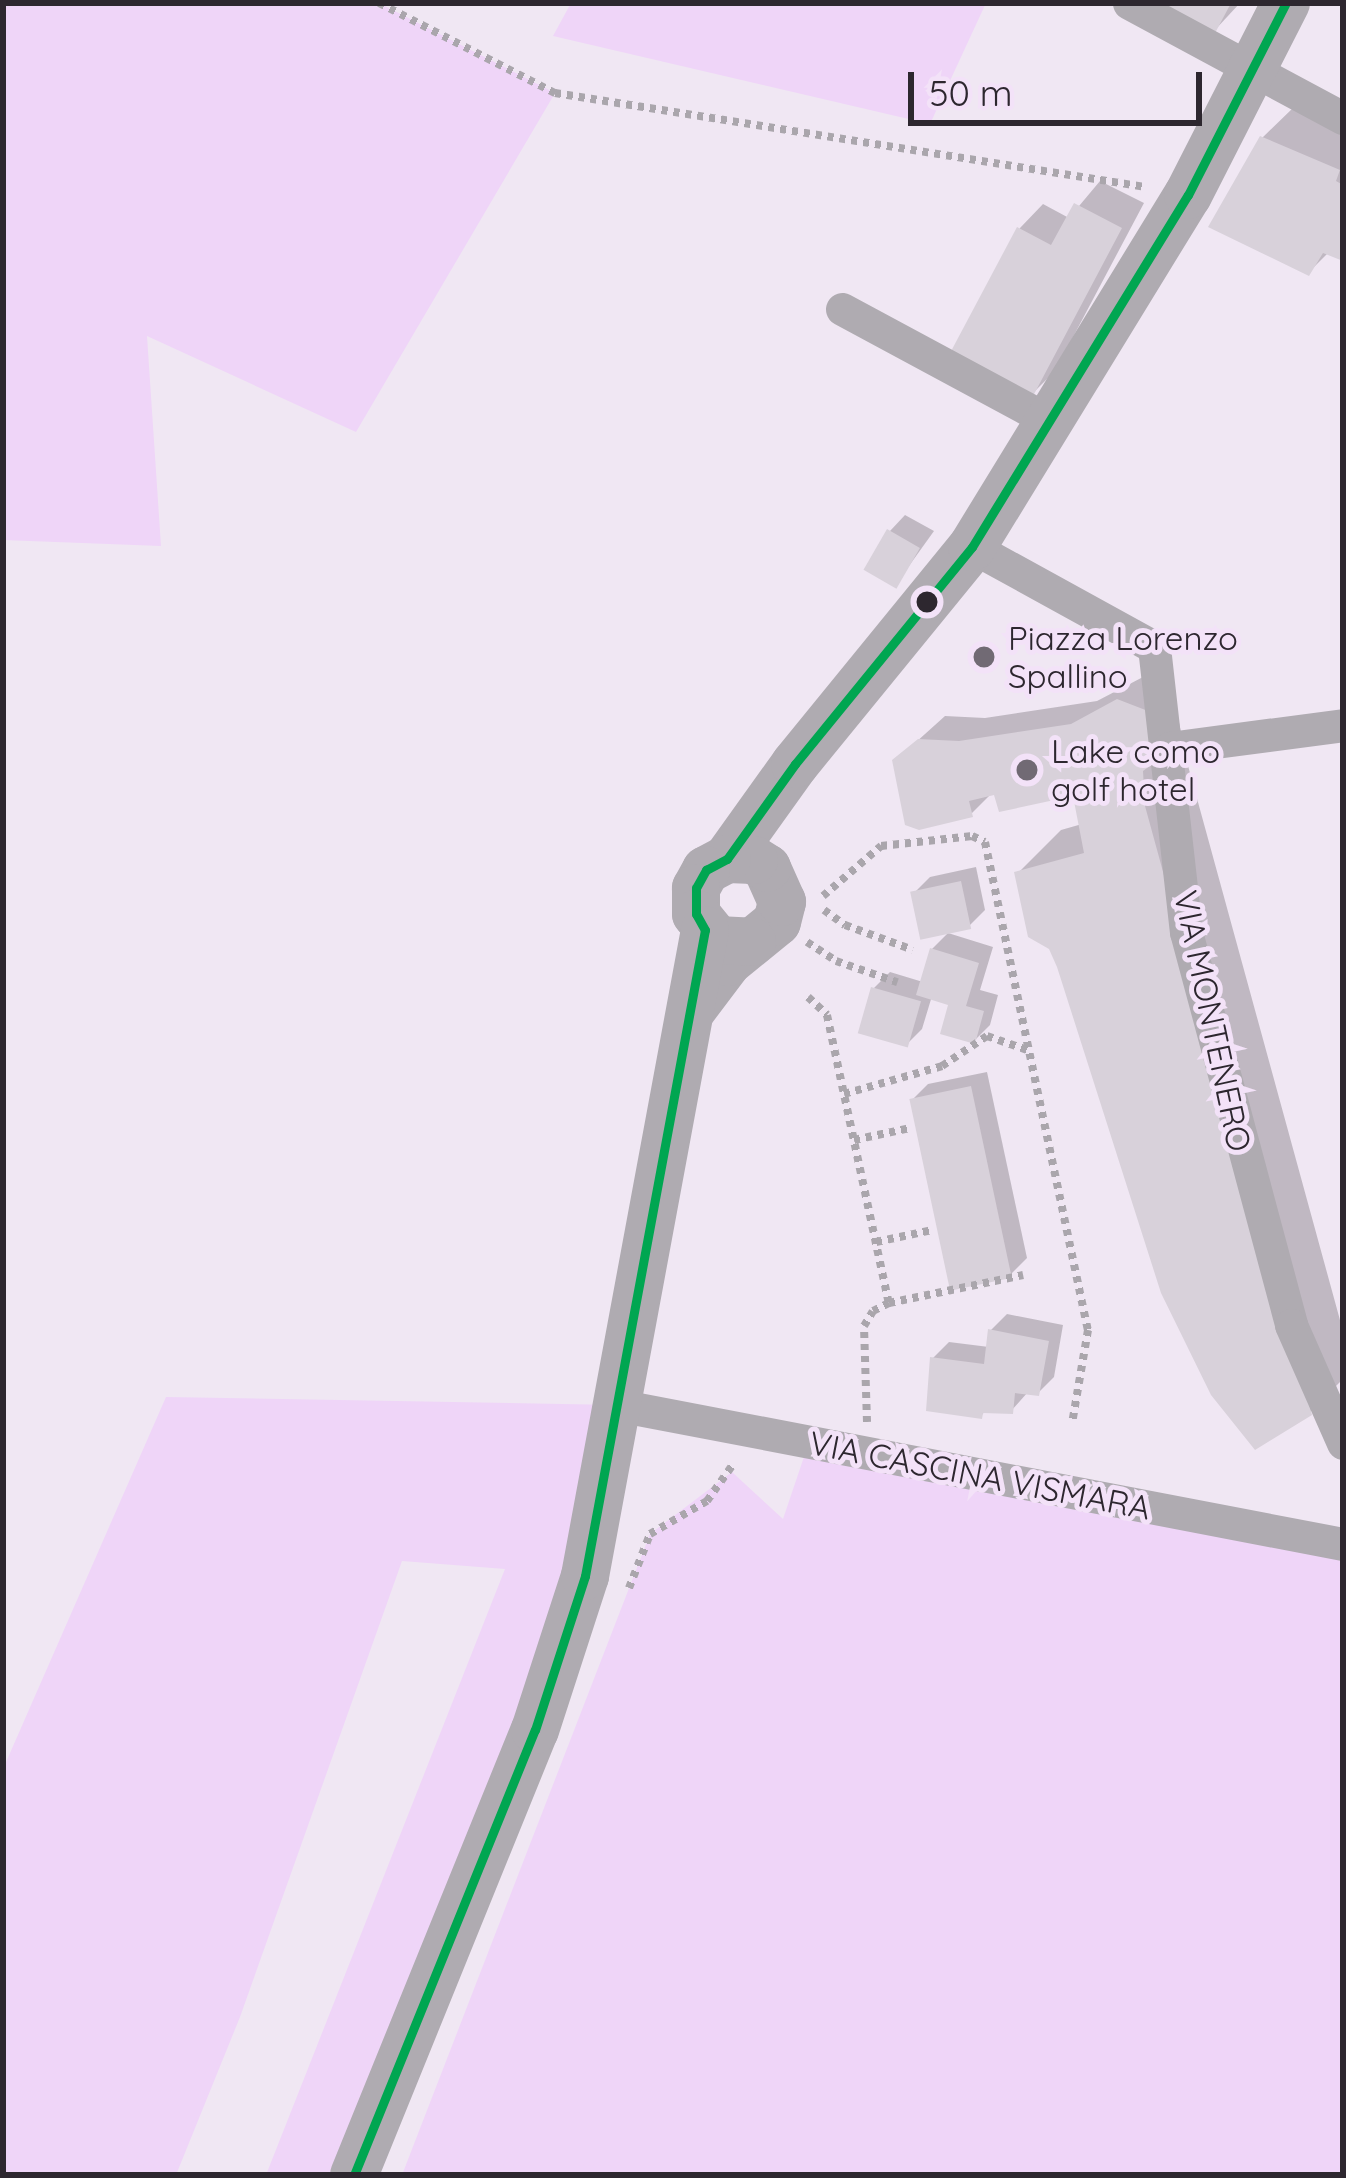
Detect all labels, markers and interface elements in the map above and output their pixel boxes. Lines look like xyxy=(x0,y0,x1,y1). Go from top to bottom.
scale bar xyxy=(914,48,1208,122)
text: 50 m xyxy=(929,70,1013,115)
unlabelled marker xyxy=(916,591,938,613)
place label: Piazza Lorenzo Spallino xyxy=(1008,618,1238,696)
marker: Piazza Lorenzo Spallino xyxy=(971,644,997,670)
place label: Lake como golf hotel xyxy=(1051,731,1220,809)
marker: Lake como golf hotel xyxy=(1014,757,1040,783)
street label: VIA MONTENERO xyxy=(1166,887,1260,1155)
street label: VIA CASCINA VISMARA xyxy=(806,1422,1154,1528)

